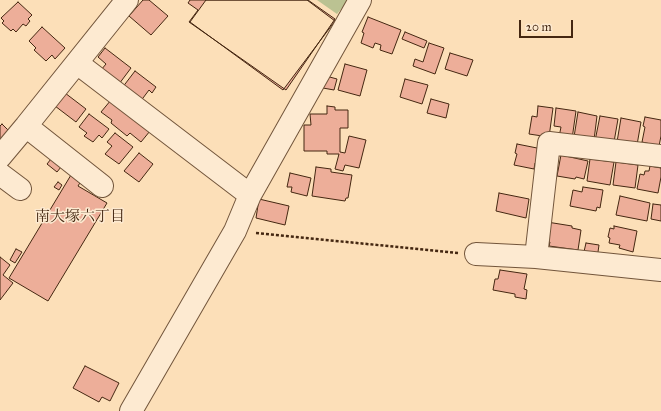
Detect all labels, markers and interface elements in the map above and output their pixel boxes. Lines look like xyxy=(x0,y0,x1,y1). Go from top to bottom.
scale bar xyxy=(521,12,575,38)
text: 20 m xyxy=(526,20,552,34)
district label: 南大塚六丁目 xyxy=(35,208,125,226)

